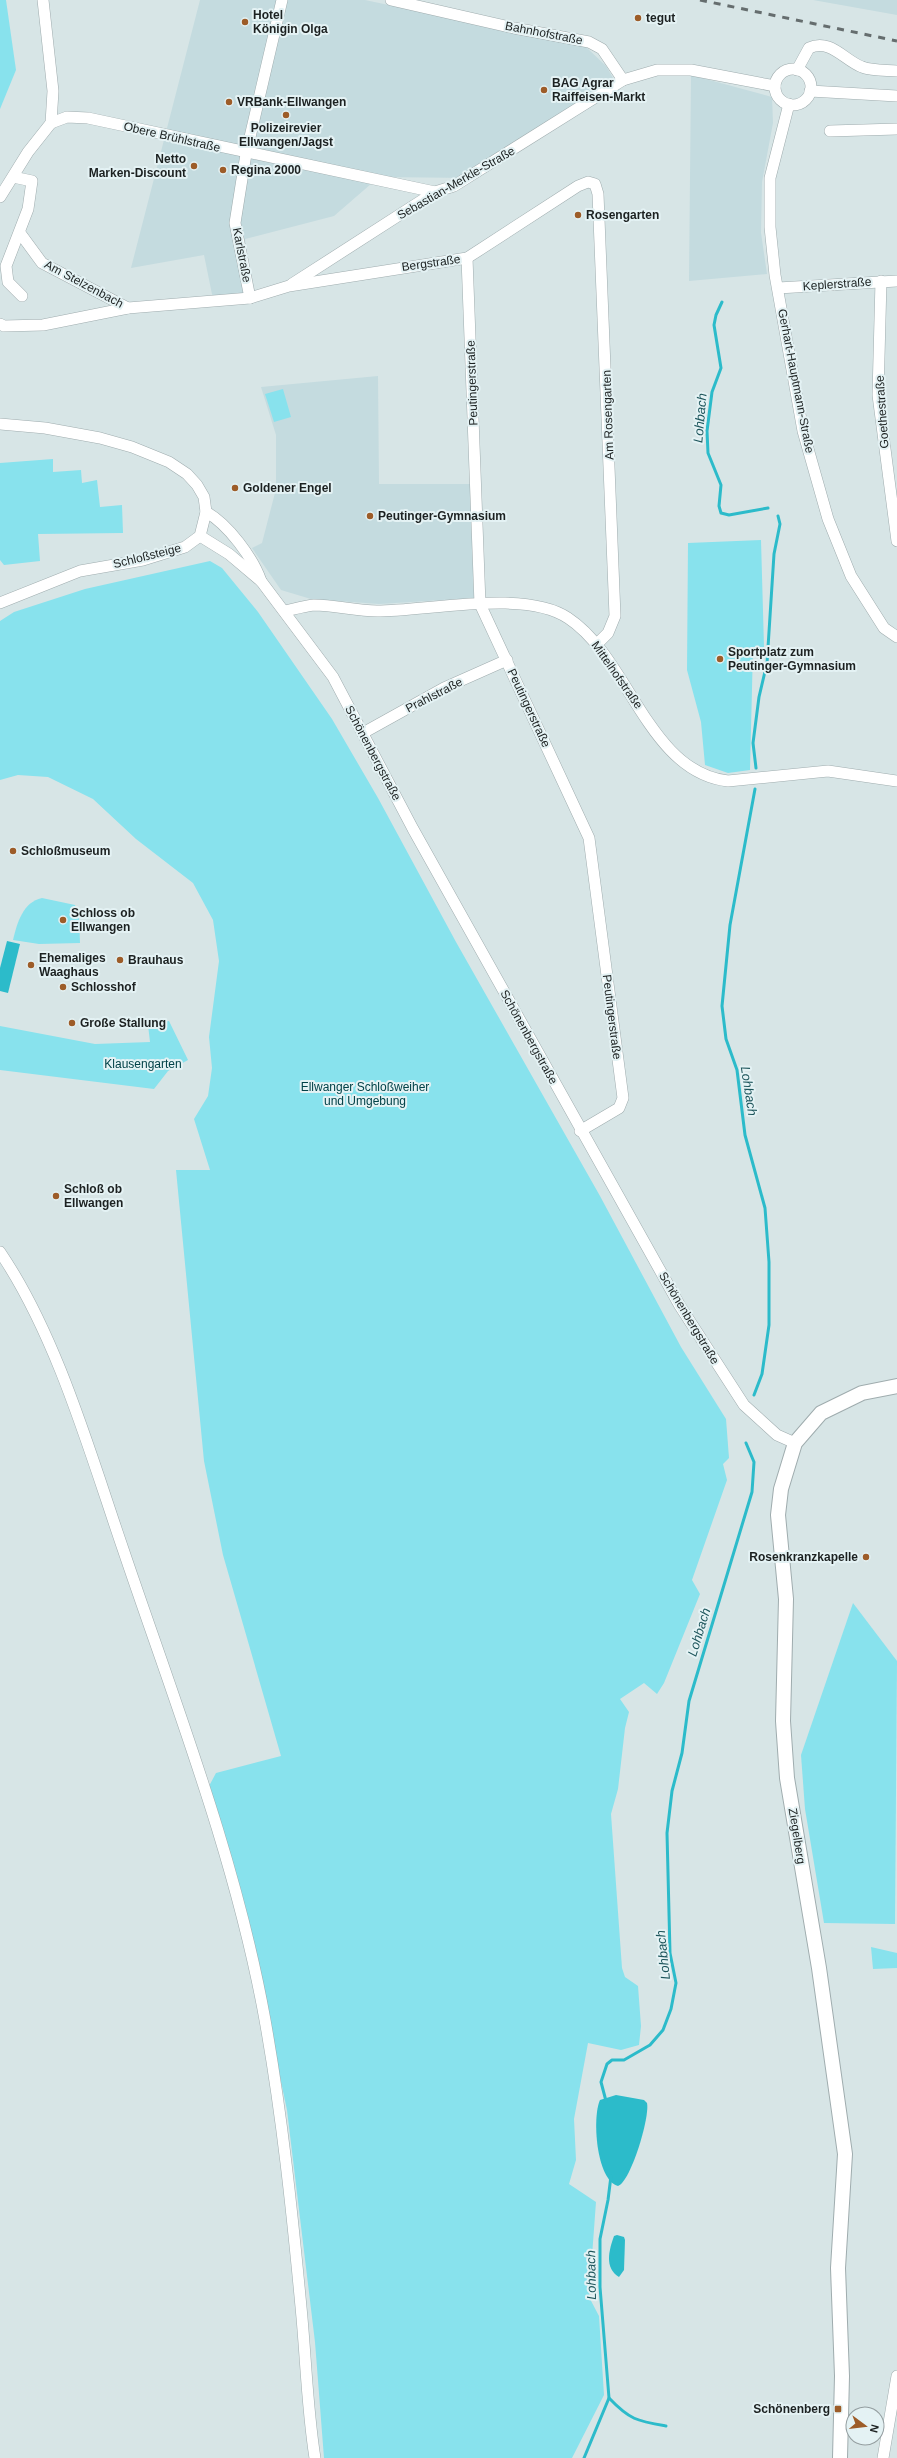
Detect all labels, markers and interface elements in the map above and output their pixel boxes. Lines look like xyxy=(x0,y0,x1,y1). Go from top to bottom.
place label: Hotel Königin Olga xyxy=(253,8,328,36)
place label: tegut xyxy=(646,11,675,25)
marker: tegut xyxy=(633,13,643,23)
marker: Hotel Königin Olga xyxy=(240,17,250,27)
street label: Bahnhofstraße xyxy=(504,19,584,47)
place label: BAG Agrar Raiffeisen-Markt xyxy=(552,76,645,104)
marker: BAG Agrar Raiffeisen-Markt xyxy=(539,85,549,95)
place label: VRBank-Ellwangen xyxy=(237,95,346,109)
marker: VRBank-Ellwangen xyxy=(224,97,234,107)
marker: Polizeirevier Ellwangen/Jagst xyxy=(281,110,291,120)
street label: Obere Brühlstraße xyxy=(122,119,222,155)
place label: Polizeirevier Ellwangen/Jagst xyxy=(239,121,333,149)
street label: Sebastian-Merkle-Straße xyxy=(395,143,518,222)
place label: Netto Marken-Discount xyxy=(89,152,186,180)
marker: Netto Marken-Discount xyxy=(189,161,199,171)
place label: Regina 2000 xyxy=(231,163,301,177)
marker: Regina 2000 xyxy=(218,165,228,175)
place label: Rosengarten xyxy=(586,208,659,222)
marker: Rosengarten xyxy=(573,210,583,220)
street label: Karlstraße xyxy=(230,226,254,284)
street label: Bergstraße xyxy=(401,252,462,274)
street label: Am Stelzenbach xyxy=(42,257,126,311)
street label: Keplerstraße xyxy=(802,275,872,293)
street label: Gerhart-Hauptmann-Straße xyxy=(775,308,817,455)
street label: Peutingerstraße xyxy=(464,340,480,426)
street label: Am Rosengarten xyxy=(599,370,617,460)
street label: Goethestraße xyxy=(872,375,892,449)
water label: Lohbach xyxy=(690,392,710,444)
place label: Goldener Engel xyxy=(243,481,332,495)
marker: Goldener Engel xyxy=(230,483,240,493)
place label: Peutinger-Gymnasium xyxy=(378,509,506,523)
marker: Peutinger-Gymnasium xyxy=(365,511,375,521)
street label: Schloßsteige xyxy=(112,541,183,571)
street label: Mittelhofstraße xyxy=(589,638,646,712)
place label: Sportplatz zum Peutinger-Gymnasium xyxy=(728,645,856,673)
marker: Sportplatz zum Peutinger-Gymnasium xyxy=(715,654,725,664)
street label: Peutingerstraße xyxy=(505,666,554,750)
street label: Prahlstraße xyxy=(403,675,465,715)
street label: Schönenbergstraße xyxy=(342,703,404,803)
place label: Schloßmuseum xyxy=(21,844,110,858)
marker: Schloßmuseum xyxy=(8,846,18,856)
place label: Schloss ob Ellwangen xyxy=(71,906,135,934)
marker: Schloss ob Ellwangen xyxy=(58,915,68,925)
place label: Ehemaliges Waaghaus xyxy=(39,951,106,979)
place label: Brauhaus xyxy=(128,953,184,967)
marker: Brauhaus xyxy=(115,955,125,965)
marker: Ehemaliges Waaghaus xyxy=(26,960,36,970)
street label: Peutingerstraße xyxy=(600,974,624,1061)
place label: Schlosshof xyxy=(71,980,137,994)
marker: Schlosshof xyxy=(58,982,68,992)
street label: Schönenbergstraße xyxy=(497,988,561,1087)
place label: Große Stallung xyxy=(80,1016,166,1030)
marker: Große Stallung xyxy=(67,1018,77,1028)
park label: Klausengarten xyxy=(104,1057,182,1071)
water label: Lohbach xyxy=(738,1065,760,1117)
park label: Ellwanger Schloßweiher und Umgebung xyxy=(301,1080,429,1108)
place label: Schloß ob Ellwangen xyxy=(64,1182,123,1210)
marker: Schloß ob Ellwangen xyxy=(51,1191,61,1201)
street label: Schönenbergstraße xyxy=(656,1269,722,1367)
place label: Rosenkranzkapelle xyxy=(749,1550,858,1564)
marker: Rosenkranzkapelle xyxy=(861,1552,871,1562)
water label: Lohbach xyxy=(685,1606,713,1658)
street label: Ziegelberg xyxy=(786,1807,808,1865)
water label: Lohbach xyxy=(653,1929,673,1981)
water label: Lohbach xyxy=(583,2250,599,2300)
place label: Schönenberg xyxy=(753,2402,830,2416)
marker: Schönenberg xyxy=(833,2404,843,2414)
north arrow xyxy=(845,2406,885,2446)
text: N xyxy=(868,2423,881,2434)

